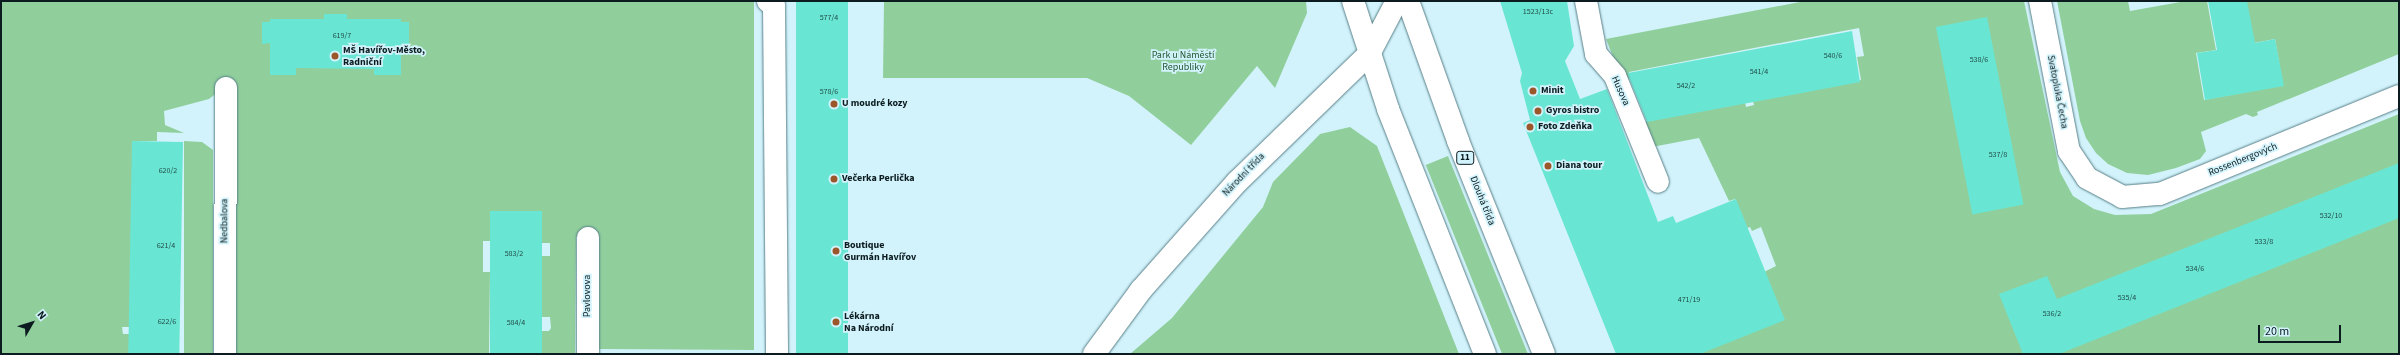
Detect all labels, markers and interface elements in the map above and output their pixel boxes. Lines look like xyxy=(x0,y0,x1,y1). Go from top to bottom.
house number: 1523/13c xyxy=(1523,7,1553,17)
house number: 577/4 xyxy=(820,13,838,23)
house number: 619/7 xyxy=(333,31,351,41)
place label: MŠ Havířov-Město, Radniční xyxy=(343,44,425,68)
park label: Park u Náměstí Republiky xyxy=(1152,49,1214,72)
marker: MŠ Havířov-Město, Radniční xyxy=(330,51,340,61)
house number: 540/6 xyxy=(1824,51,1842,61)
street label: Svatopluka Čecha xyxy=(2044,54,2070,130)
house number: 538/6 xyxy=(1970,55,1988,65)
house number: 541/4 xyxy=(1750,67,1768,77)
street label: Husova xyxy=(1608,74,1632,108)
house number: 542/2 xyxy=(1677,81,1695,91)
place label: Minit xyxy=(1541,85,1564,97)
marker: Minit xyxy=(1528,86,1538,96)
house number: 578/6 xyxy=(820,87,838,97)
place label: U moudré kozy xyxy=(842,98,908,110)
marker: U moudré kozy xyxy=(829,99,839,109)
place label: Gyros bistro xyxy=(1546,105,1599,117)
marker: Gyros bistro xyxy=(1533,106,1543,116)
place label: Foto Zdeňka xyxy=(1538,121,1592,133)
marker: Foto Zdeňka xyxy=(1525,122,1535,132)
street label: Rossenbergových xyxy=(2207,141,2279,179)
house number: 537/8 xyxy=(1989,150,2007,160)
street label: Národní třída xyxy=(1220,151,1268,199)
road number: 11 xyxy=(1456,151,1474,165)
place label: Diana tour xyxy=(1556,160,1602,172)
marker: Diana tour xyxy=(1543,161,1553,171)
house number: 620/2 xyxy=(159,166,177,176)
place label: Večerka Perlička xyxy=(842,173,915,185)
marker: Večerka Perlička xyxy=(829,174,839,184)
street label: Dlouhá třída xyxy=(1467,175,1497,227)
street label: Nedbalova xyxy=(219,199,231,243)
house number: 532/10 xyxy=(2320,211,2342,221)
house number: 533/8 xyxy=(2255,237,2273,247)
place label: Boutique Gurmán Havířov xyxy=(844,239,916,262)
house number: 621/4 xyxy=(157,241,175,251)
marker: Boutique Gurmán Havířov xyxy=(831,246,841,256)
house number: 583/2 xyxy=(505,249,523,259)
house number: 534/6 xyxy=(2186,264,2204,274)
street label: Pavlovova xyxy=(582,275,594,317)
house number: 535/4 xyxy=(2118,293,2136,303)
house number: 471/19 xyxy=(1678,295,1700,305)
north arrow xyxy=(12,303,52,343)
text: N xyxy=(34,308,50,323)
house number: 536/2 xyxy=(2043,309,2061,319)
place label: Lékárna Na Národní xyxy=(844,310,893,334)
house number: 622/6 xyxy=(158,317,176,327)
marker: Lékárna Na Národní xyxy=(831,317,841,327)
scale bar xyxy=(2260,317,2343,343)
house number: 584/4 xyxy=(507,318,525,328)
text: 20 m xyxy=(2265,323,2289,340)

